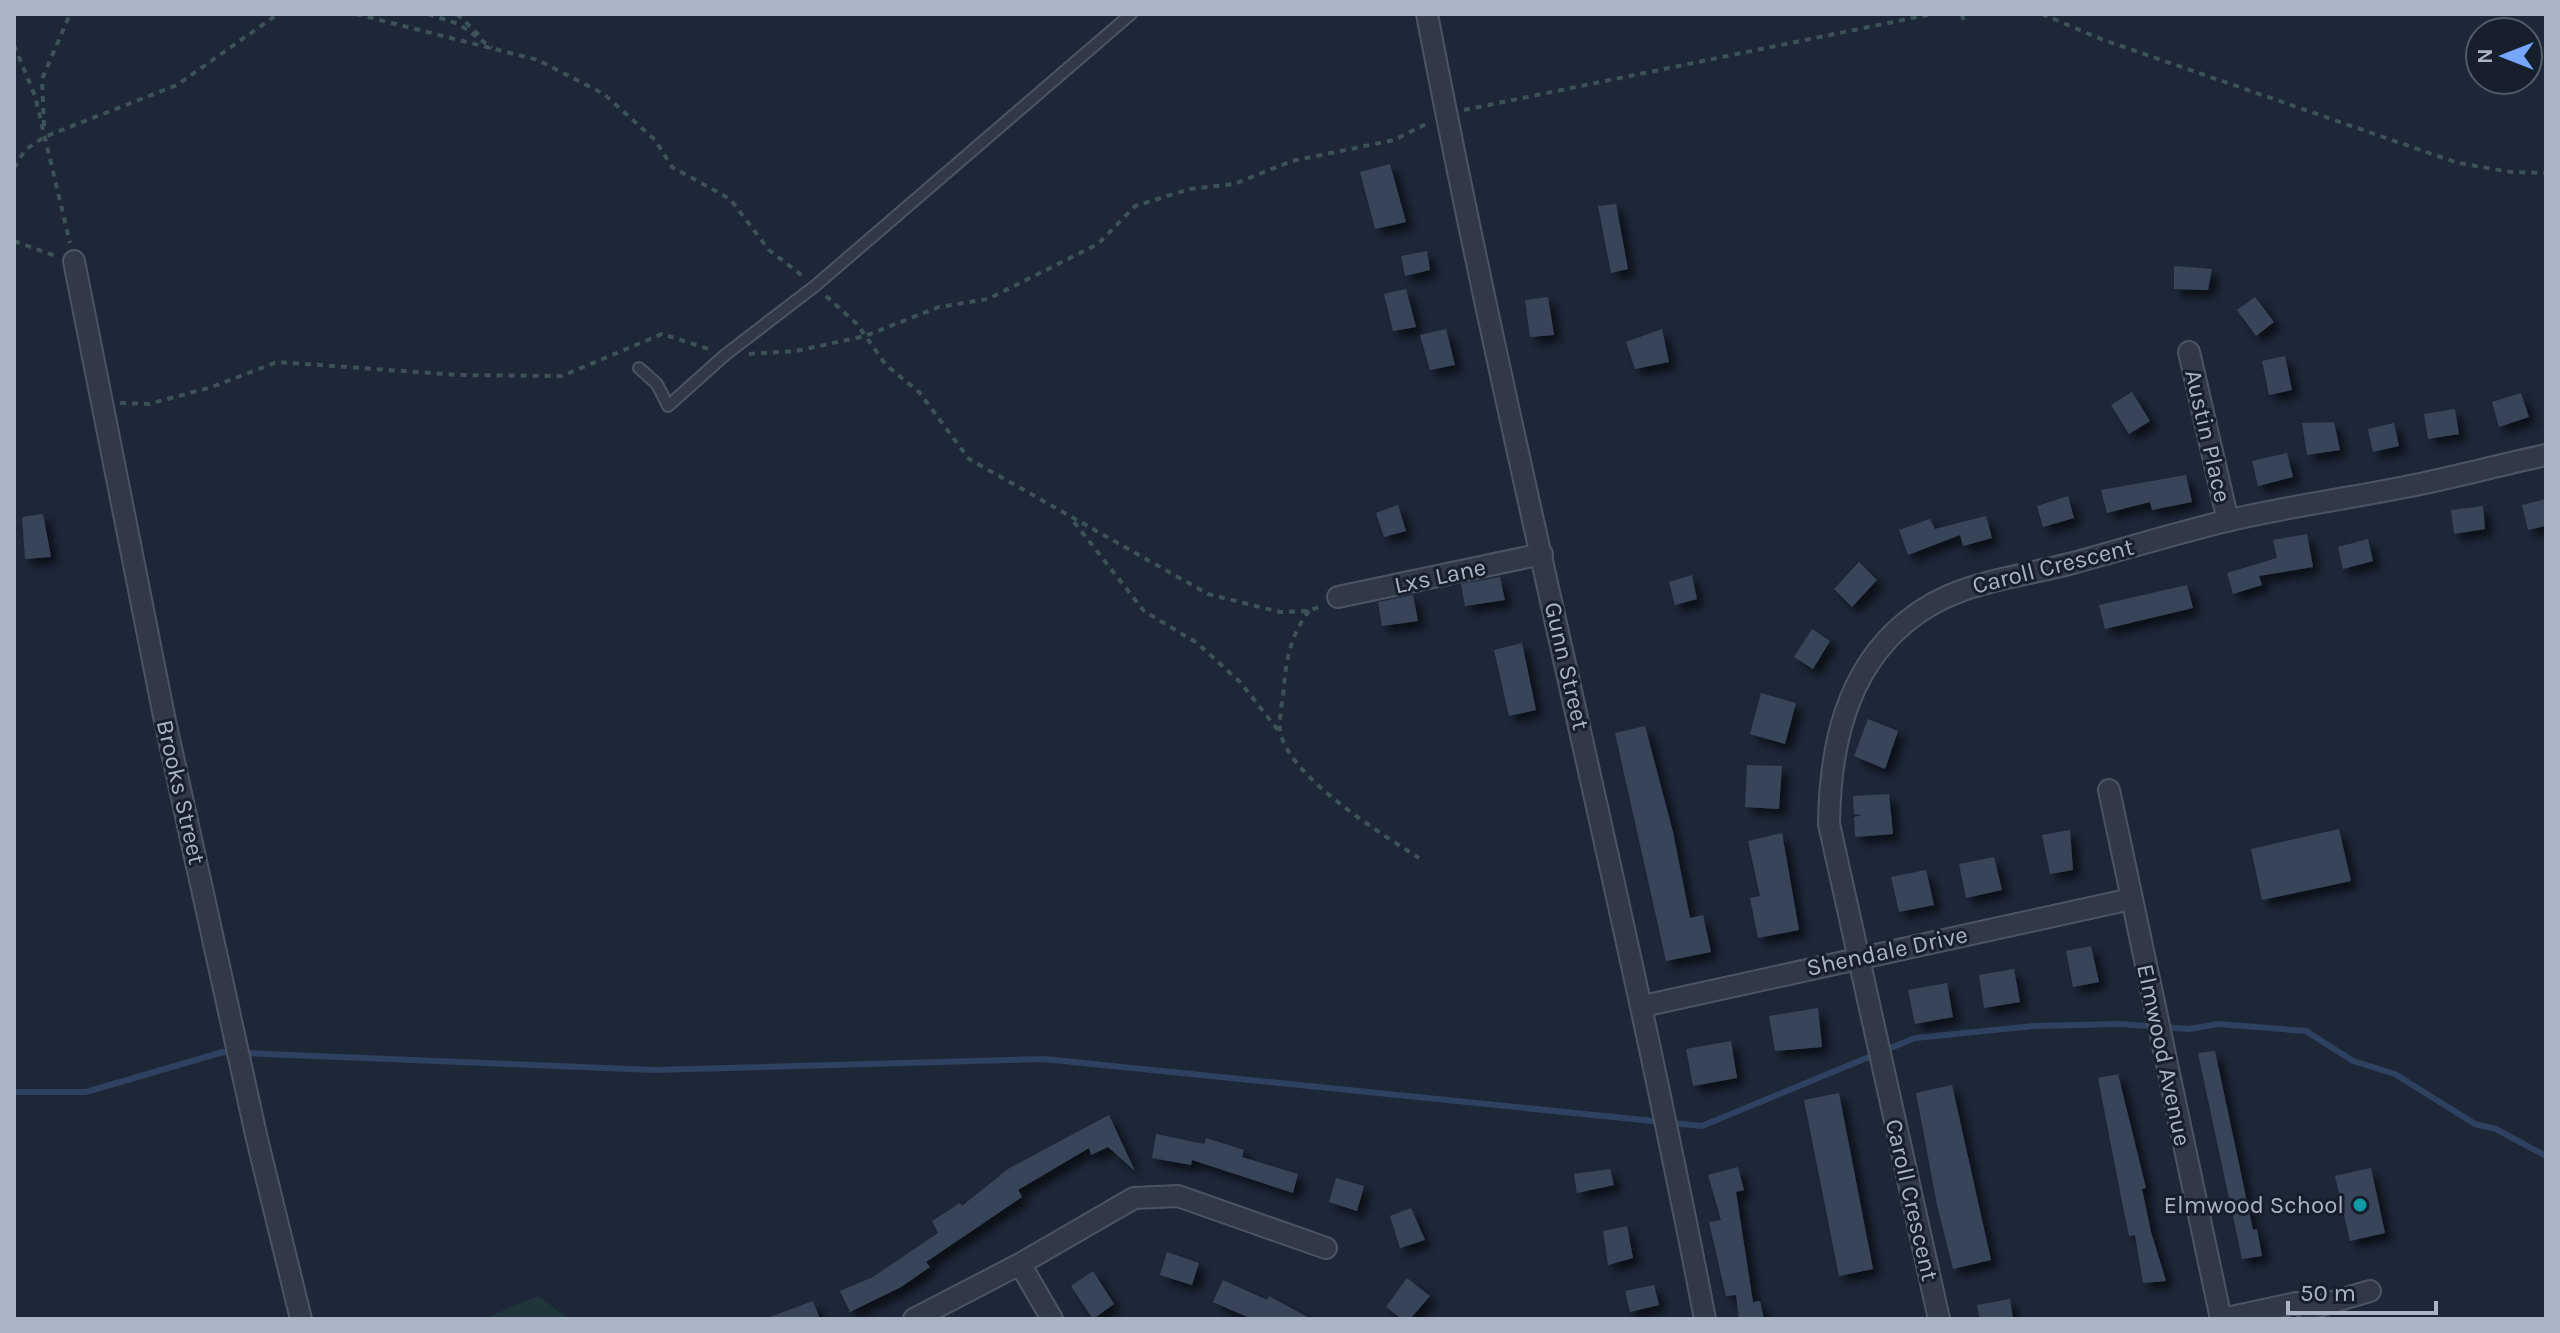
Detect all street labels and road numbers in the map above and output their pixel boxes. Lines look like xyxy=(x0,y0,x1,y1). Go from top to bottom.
street label: Austin Place xyxy=(2179,367,2237,505)
street label: Caroll Crescent xyxy=(1969,532,2137,600)
street label: Lxs Lane xyxy=(1392,553,1488,599)
street label: Gunn Street xyxy=(1539,599,1595,733)
street label: Brooks Street xyxy=(151,717,211,867)
street label: Shendale Drive xyxy=(1804,920,1970,982)
street label: Elmwood Avenue xyxy=(2131,962,2197,1148)
street label: Caroll Crescent xyxy=(1880,1116,1944,1284)

